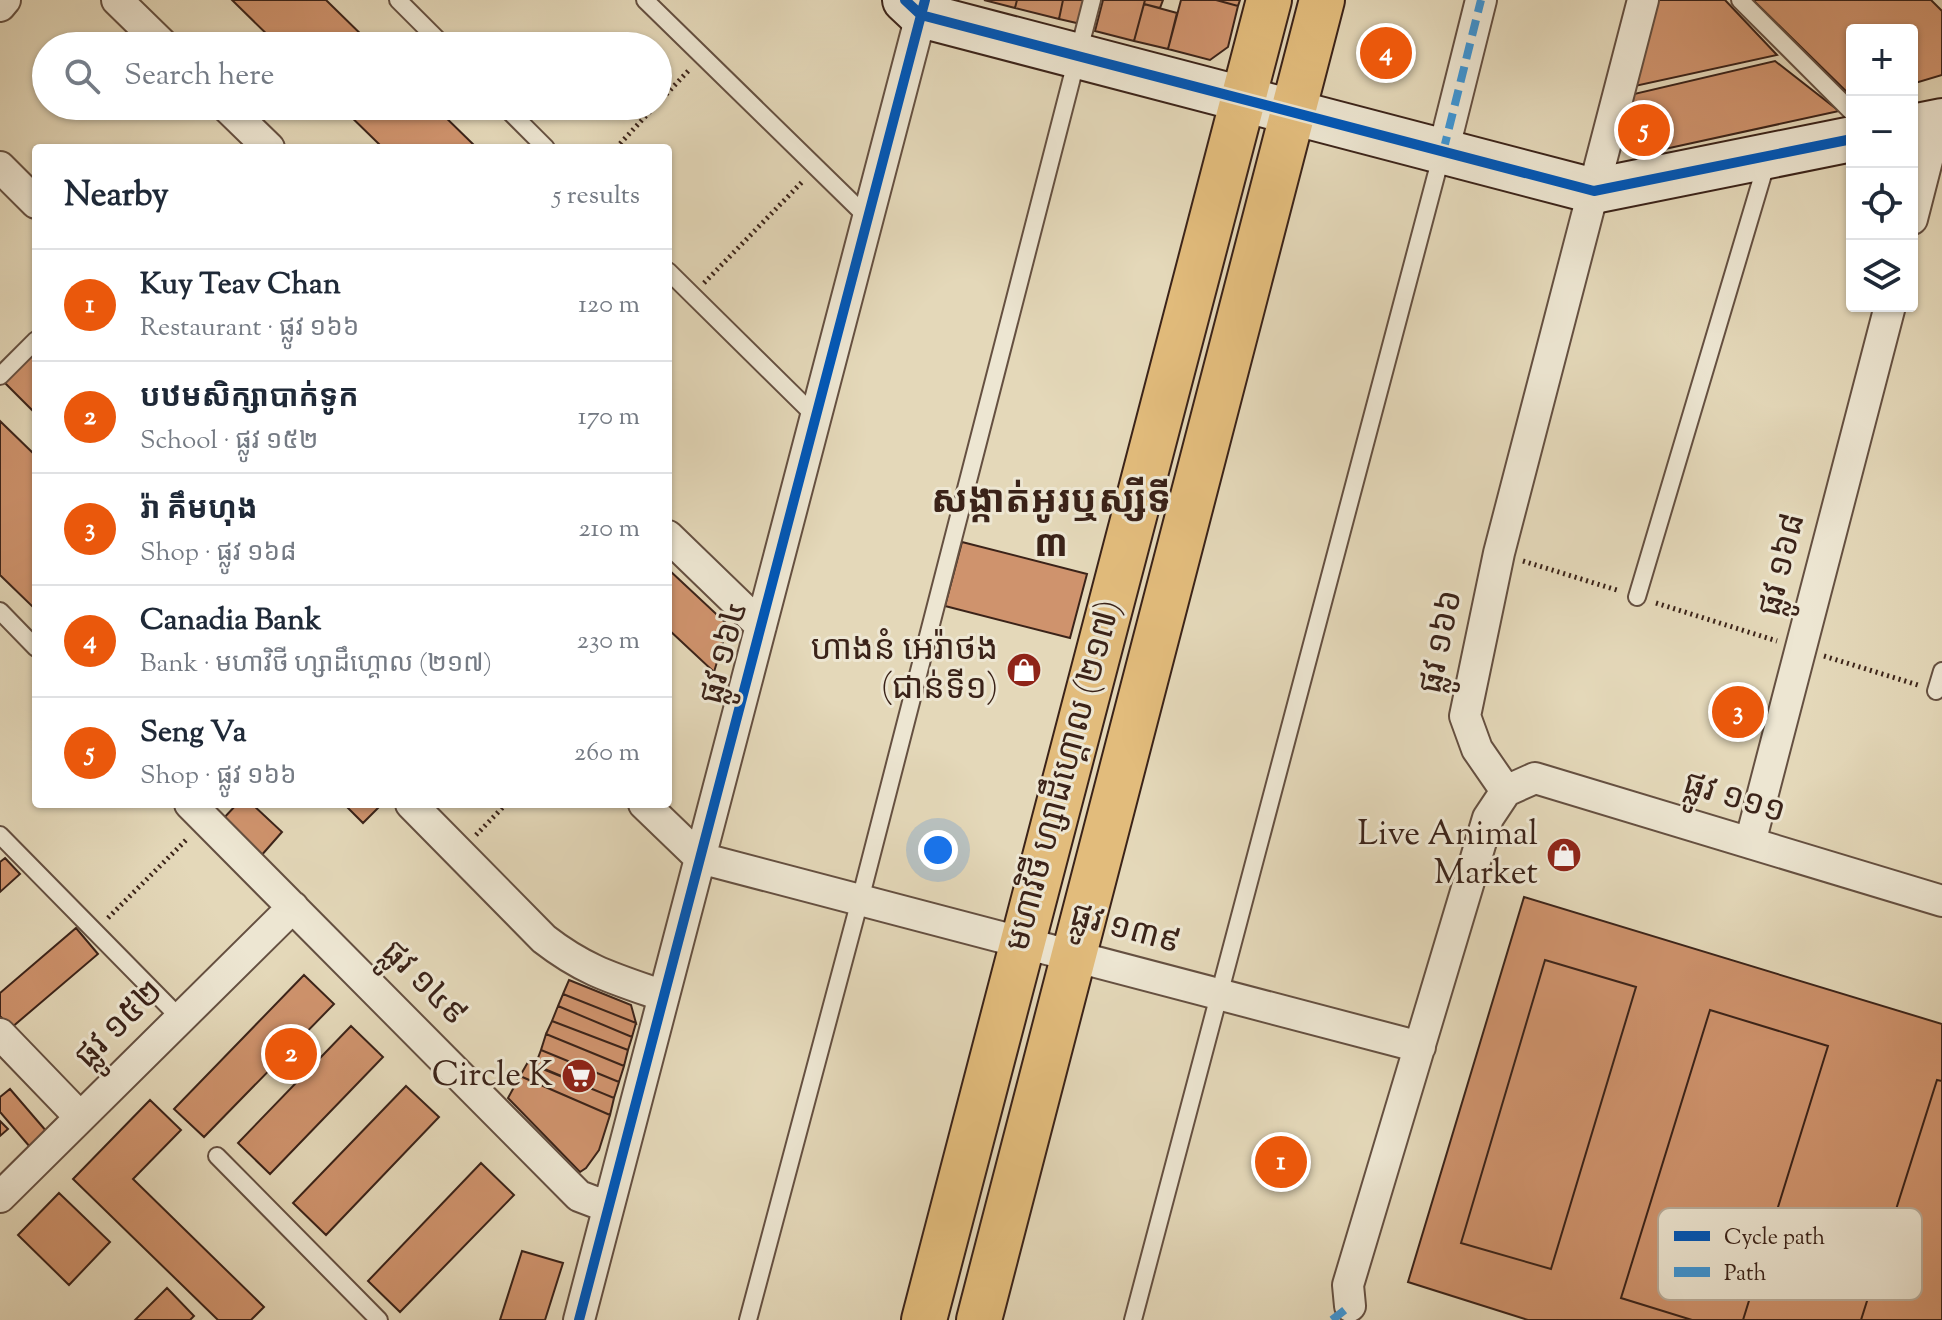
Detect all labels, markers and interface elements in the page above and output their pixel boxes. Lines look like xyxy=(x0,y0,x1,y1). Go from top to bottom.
pin: 4 xyxy=(1360,23,1412,83)
map controls xyxy=(1846,24,1918,312)
button: + xyxy=(1846,24,1918,96)
search box xyxy=(32,32,672,120)
icon: search xyxy=(60,54,104,98)
text: Search here xyxy=(124,55,274,98)
button: − xyxy=(1846,96,1918,168)
pin: 5 xyxy=(1618,100,1670,160)
button: locate xyxy=(1846,168,1918,240)
text: Nearby xyxy=(64,172,169,221)
text: 5 results xyxy=(552,178,640,215)
button: layers xyxy=(1846,240,1918,312)
text: Kuy Teav Chan xyxy=(140,264,341,307)
text: 1 xyxy=(86,287,94,324)
text: 120 m xyxy=(578,287,640,324)
text: Restaurant · ផ្លូវ ១៦៦ xyxy=(140,310,359,347)
text: បឋមសិក្សាបាក់ទូក xyxy=(140,377,359,420)
text: 2 xyxy=(84,399,96,436)
text: 170 m xyxy=(578,399,640,436)
text: School · ផ្លូវ ១៥២ xyxy=(140,423,318,460)
district label: សង្កាត់អូរឬស្សីទី ៣ xyxy=(931,476,1171,574)
text: រ៉ា គឹមហុង xyxy=(140,489,258,532)
street label: ផ្លូវ ១៦៨ xyxy=(1747,508,1821,622)
text: 3 xyxy=(85,511,95,548)
text: 210 m xyxy=(578,511,640,548)
text: Shop · ផ្លូវ ១៦៨ xyxy=(140,535,297,572)
street label: ផ្លូវ ១៦៦ xyxy=(1407,586,1479,699)
street label: មហាវិថី ហ្សាដឹហ្គោល (២១៧) xyxy=(995,595,1135,957)
street label: ផ្លូវ ១៦៤ xyxy=(688,596,764,710)
text: Canadia Bank xyxy=(140,600,321,643)
text: 4 xyxy=(83,623,97,660)
text: 230 m xyxy=(577,623,640,660)
place label: ហាងនំ អេរ៉ាថង (ជាន់ទី១) xyxy=(811,626,998,714)
text: Bank · មហាវិថី ហ្សាដឹហ្គោល (២១៧) xyxy=(140,646,492,683)
shop icon: ហាងនំ អេរ៉ាថង (ជាន់ទី១) xyxy=(1005,651,1043,689)
pin: 3 xyxy=(1712,682,1764,742)
text: Seng Va xyxy=(140,712,247,755)
text: 5 xyxy=(86,735,94,772)
text: 260 m xyxy=(574,735,640,772)
text: Shop · ផ្លូវ ១៦៦ xyxy=(140,758,297,795)
street label: ផ្លូវ ១១១ xyxy=(1676,760,1791,840)
place label: Live Animal Market xyxy=(1357,811,1538,899)
your location xyxy=(918,830,958,870)
shop icon: Live Animal Market xyxy=(1545,836,1583,874)
street label: ផ្លូវ ១៣៩ xyxy=(1064,892,1186,970)
street label: ផ្លូវ ១៤៩ xyxy=(367,930,477,1040)
street label: ផ្លូវ ១៥២ xyxy=(64,969,177,1082)
pin: 2 xyxy=(265,1024,317,1084)
place label: Circle K xyxy=(432,1052,553,1101)
supermarket icon: Circle K xyxy=(560,1057,598,1095)
pin: 1 xyxy=(1255,1132,1307,1192)
legend xyxy=(1658,1208,1922,1300)
text: Cycle path xyxy=(1724,1223,1825,1255)
text: Path xyxy=(1724,1259,1767,1291)

